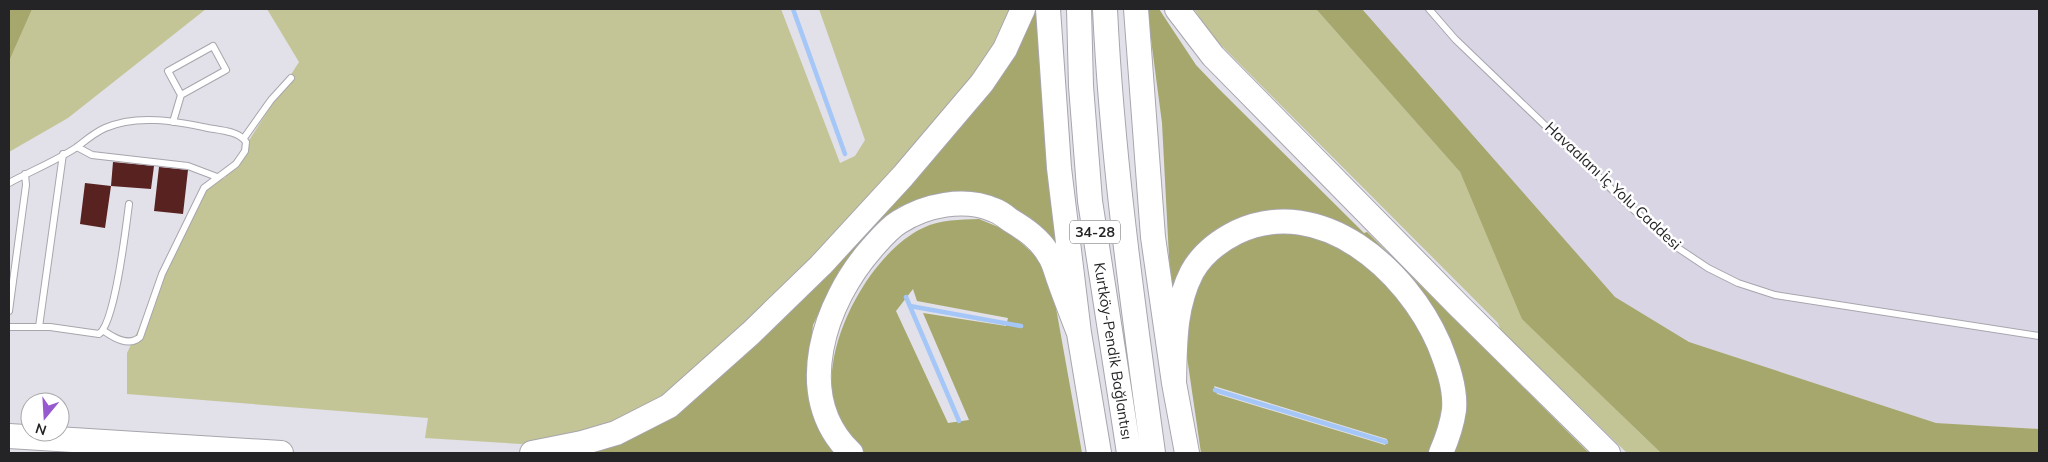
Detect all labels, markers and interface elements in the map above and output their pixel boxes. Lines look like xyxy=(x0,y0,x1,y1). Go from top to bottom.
street label: Havaalanı İç Yolu Caddesi xyxy=(1541,118,1685,254)
road number: 34-28 xyxy=(1070,220,1120,243)
street label: Kurtköy-Pendik Bağlantısı xyxy=(1090,261,1137,441)
north arrow xyxy=(20,392,70,442)
text: N xyxy=(33,419,49,440)

